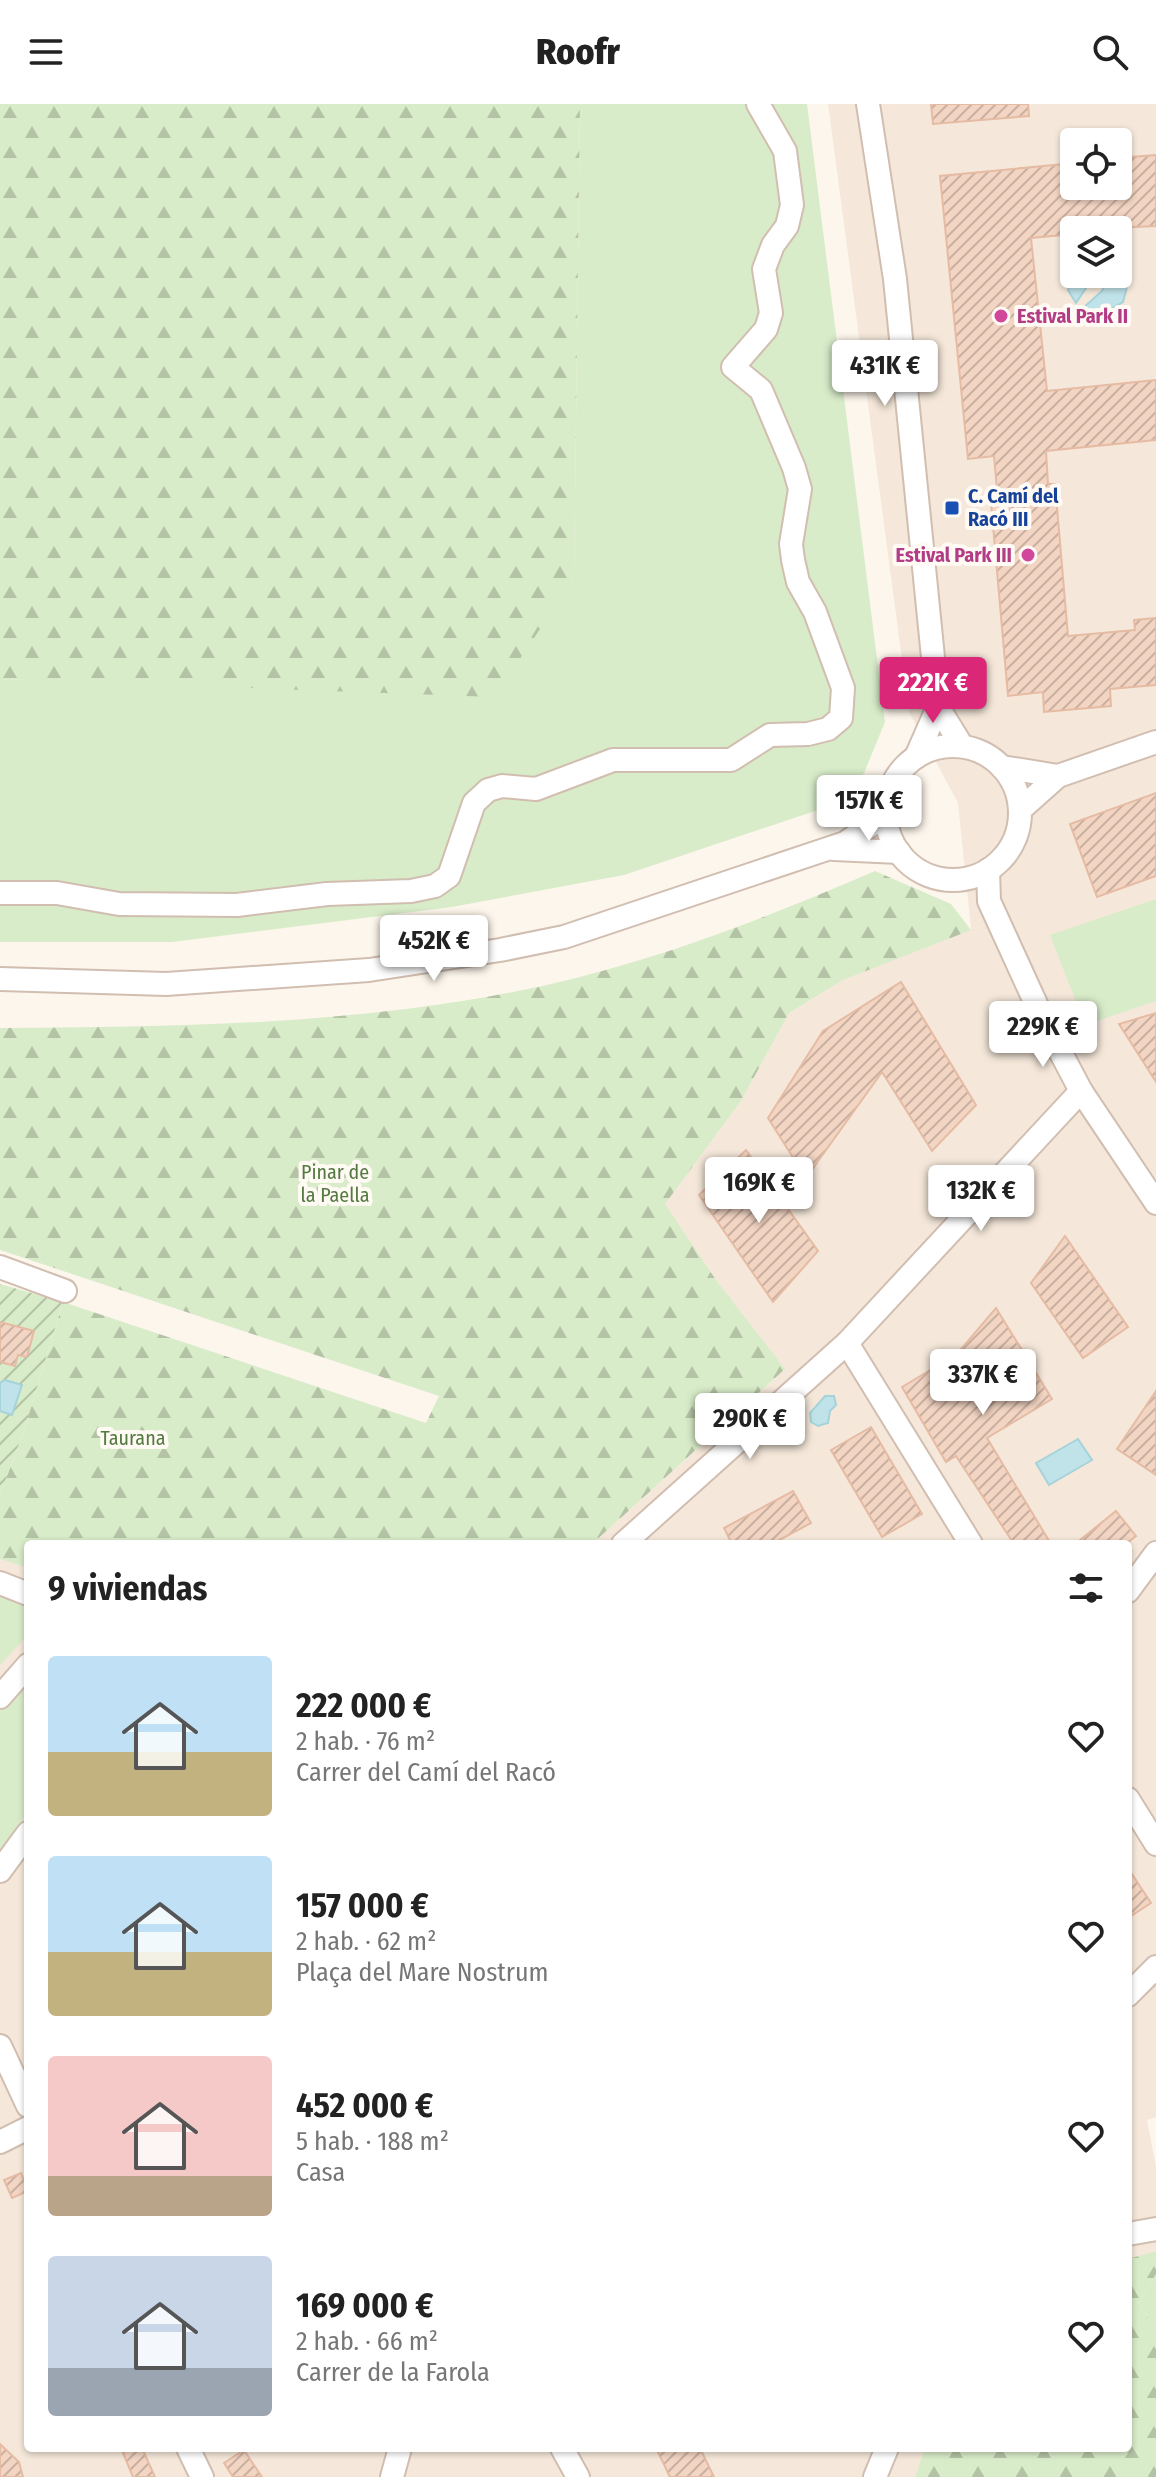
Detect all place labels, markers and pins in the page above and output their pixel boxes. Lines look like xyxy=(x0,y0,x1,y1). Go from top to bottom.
place label: Estival Park II xyxy=(1017,304,1128,328)
marker: Estival Park II xyxy=(992,307,1010,325)
pin: 431K € xyxy=(820,340,950,408)
place label: C. Camí del Racó III xyxy=(968,484,1059,531)
marker: C. Camí del Racó III xyxy=(943,499,961,517)
place label: Estival Park III xyxy=(896,543,1012,567)
marker: Estival Park III xyxy=(1019,546,1037,564)
pin: 222K € xyxy=(868,657,998,725)
pin: 157K € xyxy=(804,775,934,843)
pin: 452K € xyxy=(369,915,499,983)
pin: 229K € xyxy=(978,1001,1108,1069)
pin: 169K € xyxy=(694,1157,824,1225)
pin: 132K € xyxy=(916,1165,1046,1233)
pin: 337K € xyxy=(918,1349,1048,1417)
pin: 290K € xyxy=(685,1393,815,1461)

